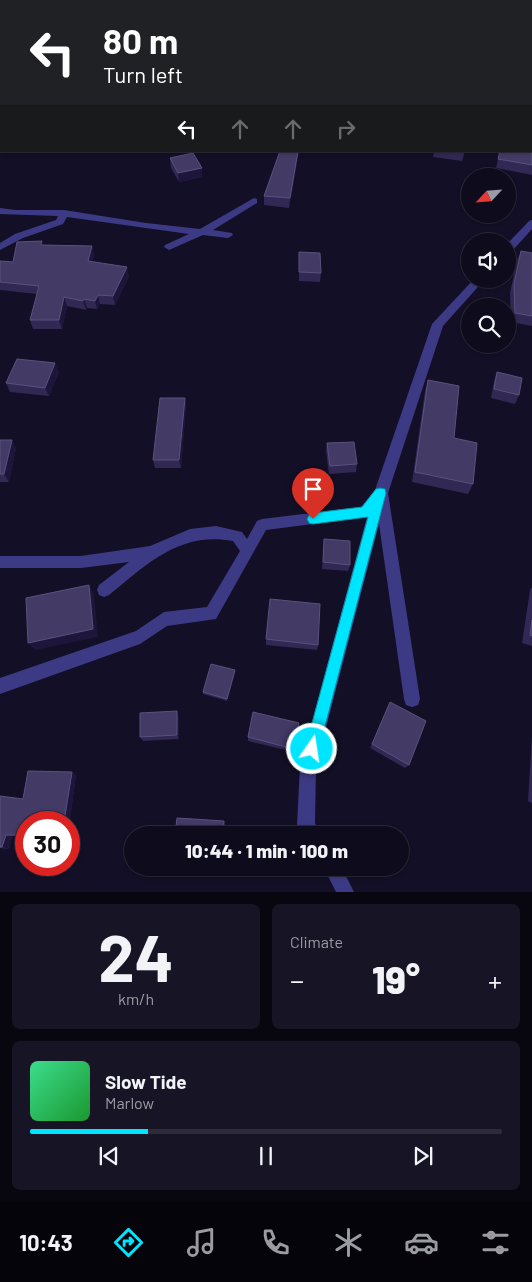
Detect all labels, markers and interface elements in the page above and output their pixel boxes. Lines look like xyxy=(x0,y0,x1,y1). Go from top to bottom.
text: 80 m xyxy=(103,19,178,61)
icon: left xyxy=(20,20,85,85)
text: Turn left xyxy=(103,61,183,87)
icon: left xyxy=(173,115,201,143)
icon: ahead xyxy=(226,115,254,143)
icon: ahead xyxy=(279,115,307,143)
icon: right xyxy=(332,115,360,143)
north arrow xyxy=(461,168,516,222)
map controls xyxy=(461,168,516,353)
button: sound xyxy=(461,233,516,288)
button: search xyxy=(461,298,516,353)
pin xyxy=(292,468,334,519)
icon: arrive xyxy=(299,475,327,503)
position arrow xyxy=(285,722,337,774)
speed limit sign: 30 xyxy=(15,811,80,876)
text: 10:44 · 1 min · 100 m xyxy=(185,839,348,862)
text: 24 xyxy=(98,917,174,995)
text: Climate xyxy=(290,932,343,951)
text: 19° xyxy=(372,956,420,1002)
text: − xyxy=(290,963,304,997)
text: + xyxy=(488,963,502,997)
text: km/h xyxy=(118,989,154,1008)
text: Slow Tide xyxy=(105,1070,187,1093)
text: Marlow xyxy=(105,1093,154,1112)
icon: previous xyxy=(95,1142,123,1170)
icon: pause xyxy=(252,1142,280,1170)
icon: next xyxy=(409,1142,437,1170)
icon: directions xyxy=(111,1225,146,1260)
icon: music xyxy=(184,1225,219,1260)
icon: phone xyxy=(258,1225,293,1260)
icon: climate xyxy=(331,1225,366,1260)
icon: car xyxy=(404,1225,439,1260)
icon: filters xyxy=(478,1225,513,1260)
text: 10:43 xyxy=(19,1229,73,1255)

